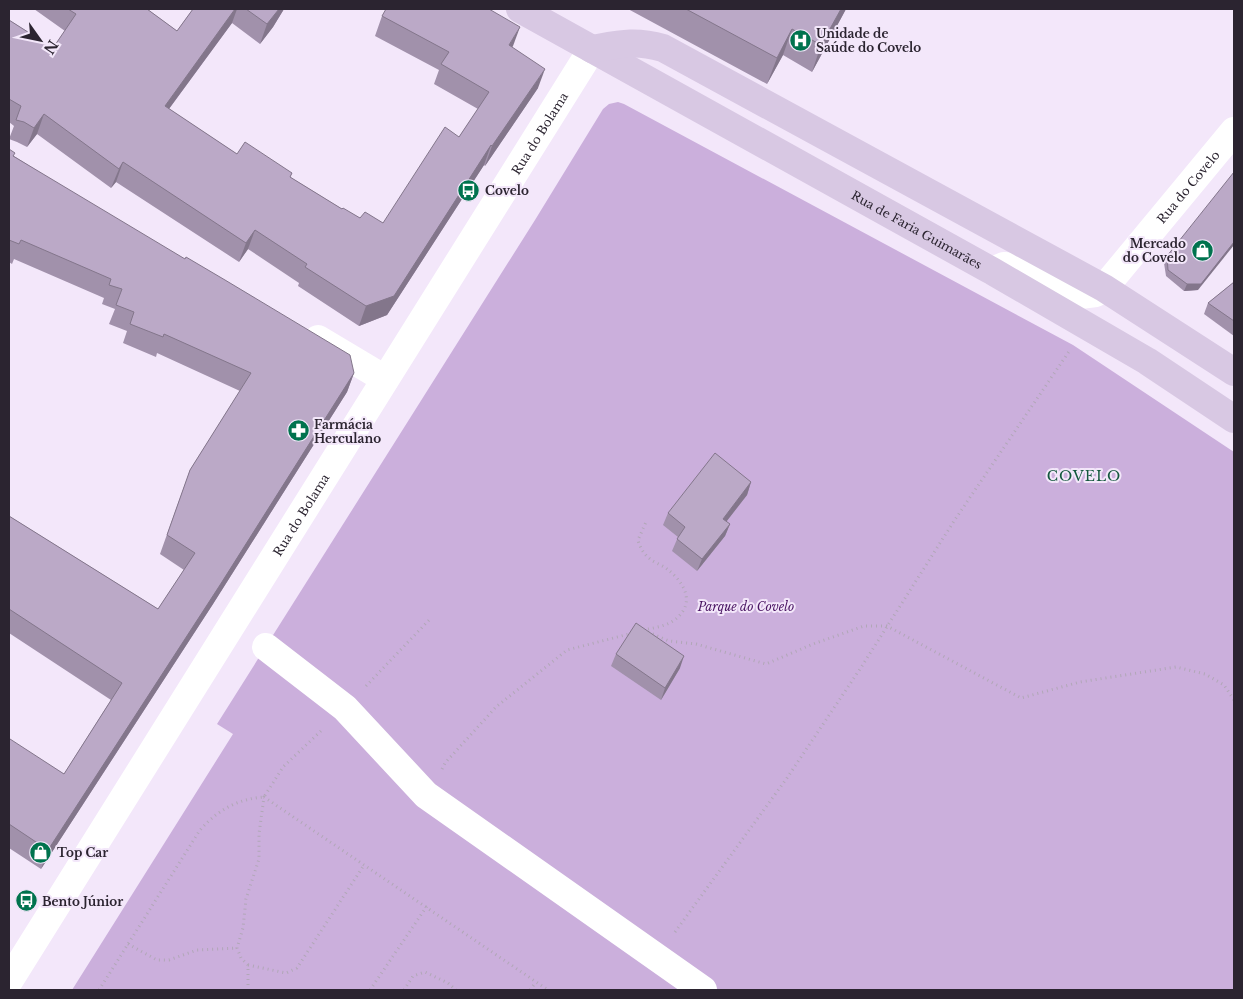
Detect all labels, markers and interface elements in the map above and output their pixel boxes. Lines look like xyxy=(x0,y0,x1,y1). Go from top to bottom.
north arrow xyxy=(15,15,65,65)
place label: Unidade de Saúde do Covelo xyxy=(816,26,921,55)
hospital icon: Unidade de Saúde do Covelo xyxy=(788,28,812,52)
text: N xyxy=(40,37,62,58)
street label: Rua do Bolama xyxy=(508,89,571,177)
street label: Rua do Covelo xyxy=(1153,147,1222,226)
bus stop icon: Covelo xyxy=(457,178,481,202)
place label: Covelo xyxy=(485,183,529,198)
street label: Rua de Faria Guimarães xyxy=(849,187,985,272)
place label: Mercado do Covelo xyxy=(1123,236,1186,265)
shop icon: Mercado do Covelo xyxy=(1190,238,1214,262)
place label: Farmácia Herculano xyxy=(314,417,381,446)
pharmacy icon: Farmácia Herculano xyxy=(286,419,310,443)
district label: COVELO xyxy=(1047,467,1121,485)
street label: Rua do Bolama xyxy=(269,471,332,559)
park label: Parque do Covelo xyxy=(697,599,794,614)
shop icon: Top Car xyxy=(29,840,53,864)
place label: Top Car xyxy=(57,845,108,860)
bus stop icon: Bento Júnior xyxy=(14,889,38,913)
place label: Bento Júnior xyxy=(42,894,123,909)

